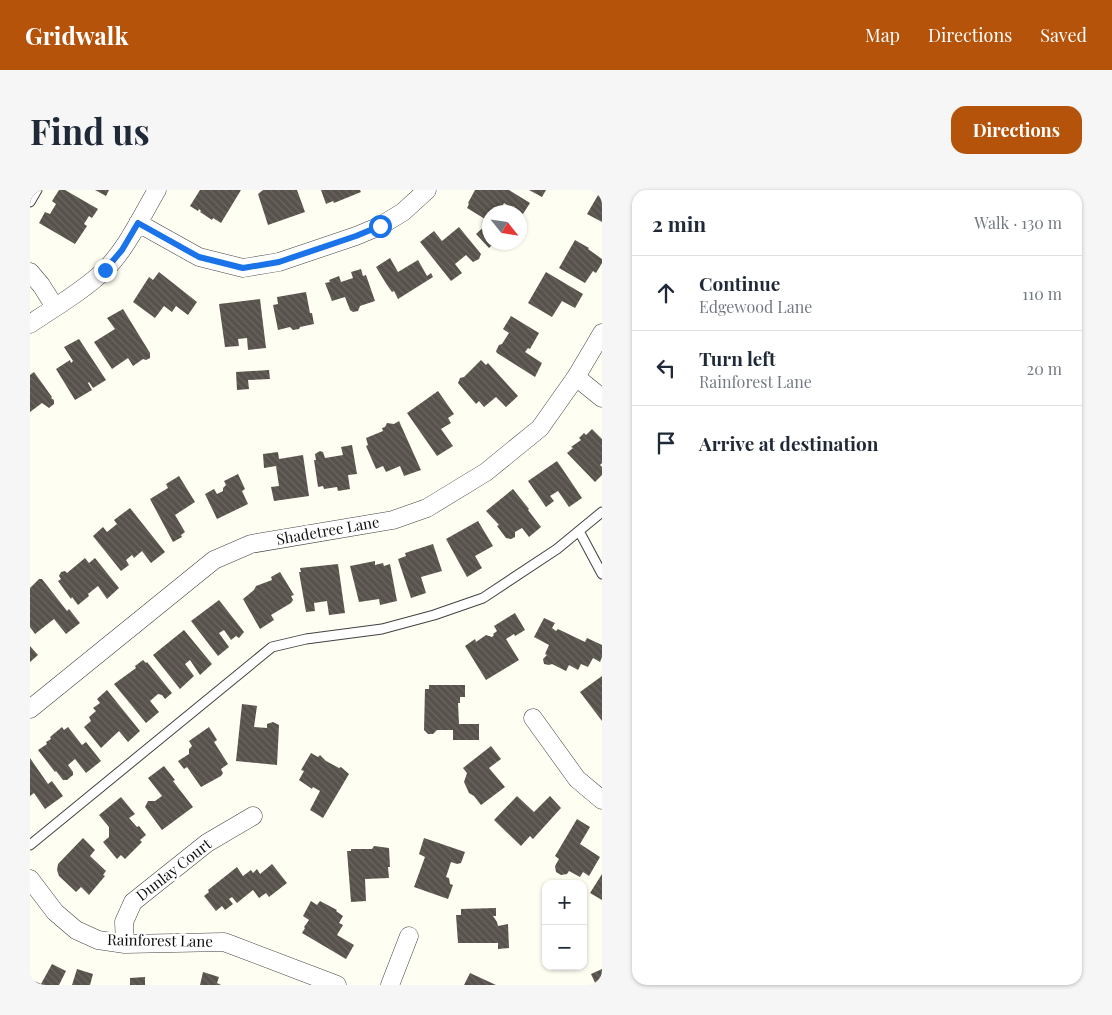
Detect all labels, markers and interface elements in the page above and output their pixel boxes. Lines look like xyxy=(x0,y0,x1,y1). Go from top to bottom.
text: Gridwalk xyxy=(25,19,128,51)
text: Map xyxy=(865,23,900,47)
text: Directions xyxy=(928,23,1012,47)
text: Saved xyxy=(1040,23,1087,47)
button: Directions xyxy=(951,106,1082,154)
text: Find us xyxy=(30,107,150,154)
north arrow xyxy=(482,205,527,250)
text: 2 min xyxy=(652,209,706,237)
text: Walk · 130 m xyxy=(974,212,1062,233)
route start xyxy=(369,215,392,238)
route end xyxy=(94,259,117,282)
text: Continue xyxy=(699,270,780,296)
icon: ahead xyxy=(652,279,680,307)
text: 110 m xyxy=(1022,283,1062,304)
text: Edgewood Lane xyxy=(699,296,812,317)
text: Turn left xyxy=(699,345,776,371)
icon: left xyxy=(652,354,680,382)
text: 20 m xyxy=(1027,358,1062,379)
text: Rainforest Lane xyxy=(699,371,812,392)
icon: arrive xyxy=(652,429,680,457)
text: Arrive at destination xyxy=(699,430,879,456)
street label: Shadetree Lane xyxy=(275,511,381,549)
street label: Dunlay Court xyxy=(132,833,216,905)
map controls xyxy=(542,880,587,970)
button: + xyxy=(542,880,587,925)
button: − xyxy=(542,925,587,970)
street label: Rainforest Lane xyxy=(107,929,213,951)

